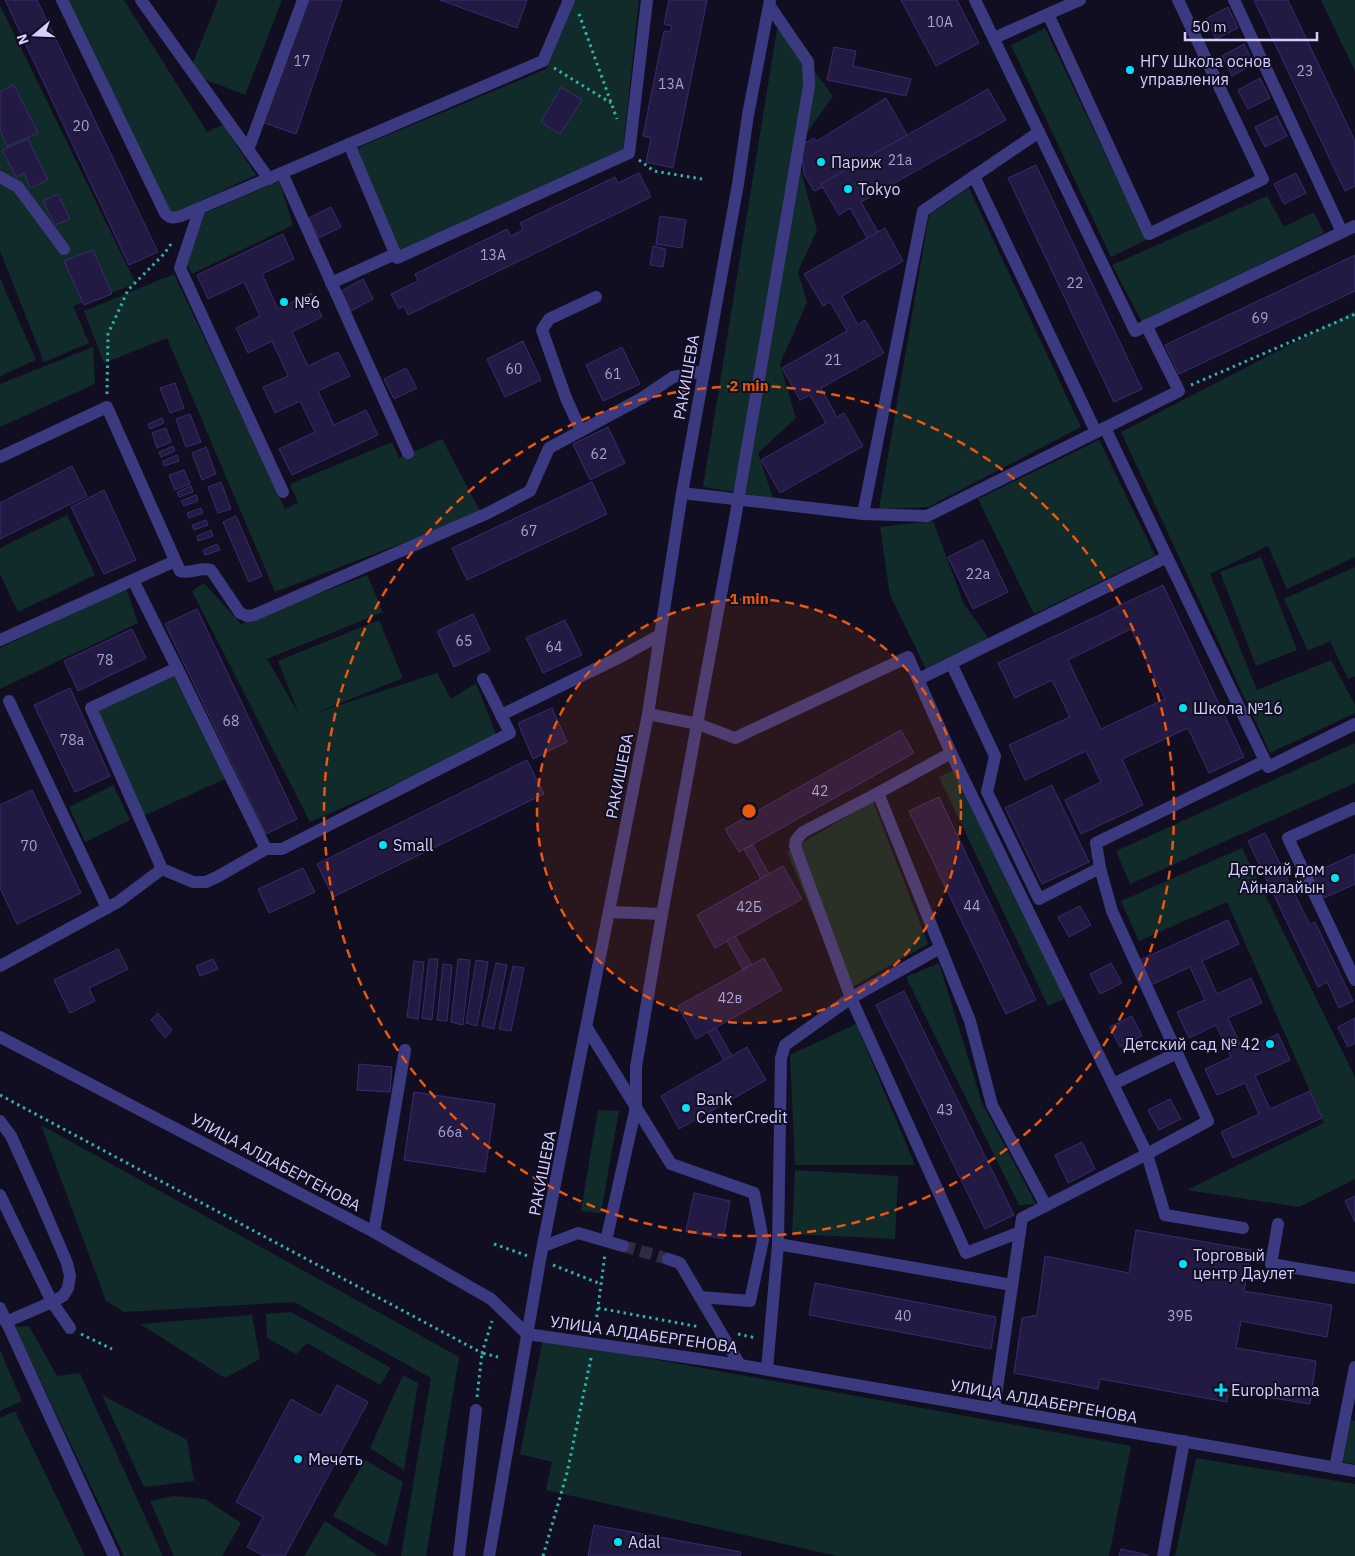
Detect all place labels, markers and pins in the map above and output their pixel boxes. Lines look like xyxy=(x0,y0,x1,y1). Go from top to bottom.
place label: НГУ Школа основ управления xyxy=(1140,51,1271,89)
marker: НГУ Школа основ управления xyxy=(1124,64,1136,76)
place label: Париж xyxy=(831,152,882,172)
marker: Париж xyxy=(815,156,827,168)
place label: Tokyo xyxy=(858,179,900,199)
marker: Tokyo xyxy=(842,183,854,195)
place label: №6 xyxy=(294,292,320,312)
marker: №6 xyxy=(278,296,290,308)
place label: Школа №16 xyxy=(1193,698,1283,718)
marker: Школа №16 xyxy=(1177,702,1189,714)
centre of rings xyxy=(740,802,758,820)
place label: Small xyxy=(393,835,433,855)
marker: Small xyxy=(377,839,389,851)
place label: Детский дом Айналайын xyxy=(1228,859,1325,897)
marker: Детский дом Айналайын xyxy=(1329,872,1341,884)
place label: Детский сад № 42 xyxy=(1123,1034,1260,1054)
marker: Детский сад № 42 xyxy=(1264,1038,1276,1050)
place label: Bank CenterCredit xyxy=(696,1089,788,1127)
marker: Bank CenterCredit xyxy=(680,1102,692,1114)
place label: Торговый центр Даулет xyxy=(1193,1245,1295,1283)
marker: Торговый центр Даулет xyxy=(1177,1258,1189,1270)
place label: Europharma xyxy=(1231,1380,1320,1400)
marker: Europharma xyxy=(1215,1384,1227,1396)
place label: Мечеть xyxy=(308,1449,363,1469)
marker: Мечеть xyxy=(292,1453,304,1465)
place label: Adal xyxy=(628,1532,660,1552)
marker: Adal xyxy=(612,1536,624,1548)

